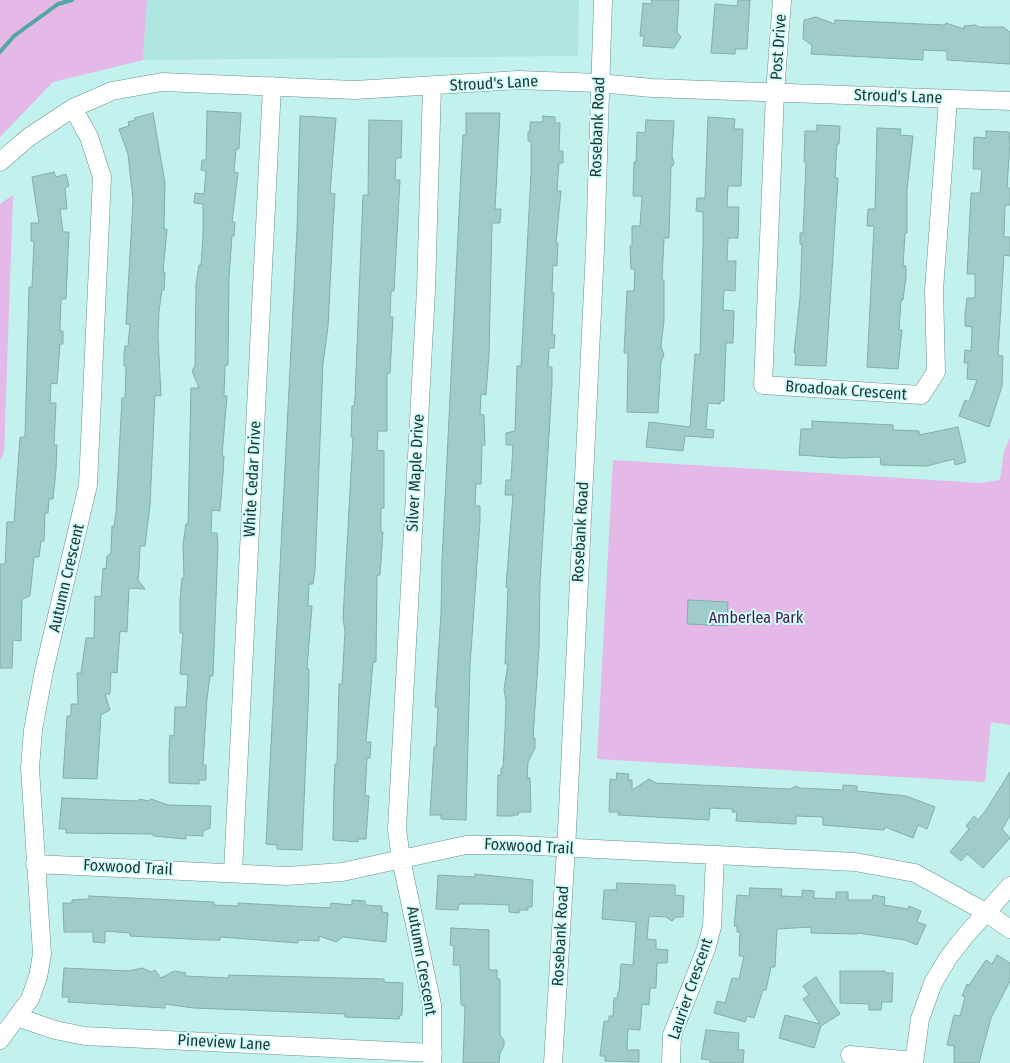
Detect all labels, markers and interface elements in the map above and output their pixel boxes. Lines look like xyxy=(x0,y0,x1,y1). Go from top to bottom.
street label: Post Drive xyxy=(767,13,791,81)
street label: Stroud's Lane xyxy=(449,72,539,96)
street label: Rosebank Road xyxy=(587,76,609,178)
street label: Stroud's Lane xyxy=(853,86,943,108)
street label: Broadoak Crescent xyxy=(785,377,907,405)
street label: Silver Maple Drive xyxy=(403,414,429,532)
street label: White Cedar Drive xyxy=(240,420,266,538)
street label: Rosebank Road xyxy=(569,481,593,583)
street label: Autumn Crescent xyxy=(45,522,89,634)
park label: Amberlea Park xyxy=(709,609,803,629)
street label: Foxwood Trail xyxy=(484,835,574,859)
street label: Foxwood Trail xyxy=(83,856,173,880)
street label: Rosebank Road xyxy=(549,885,573,987)
street label: Autumn Crescent xyxy=(402,905,440,1017)
street label: Laurier Crescent xyxy=(665,936,717,1042)
street label: Pineview Lane xyxy=(177,1031,271,1055)

